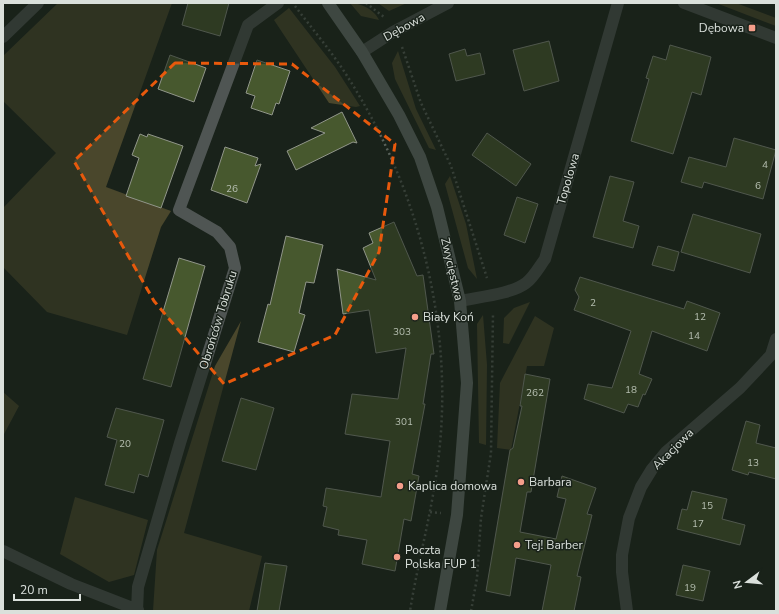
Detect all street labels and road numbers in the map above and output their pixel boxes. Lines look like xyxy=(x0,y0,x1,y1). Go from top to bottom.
street label: Dębowa xyxy=(380,9,428,45)
street label: Topolowa xyxy=(553,151,583,207)
street label: Zwycięstwa xyxy=(437,236,467,302)
street label: Obrońców Tobruku xyxy=(195,268,241,372)
street label: Akacjowa xyxy=(649,425,697,473)

